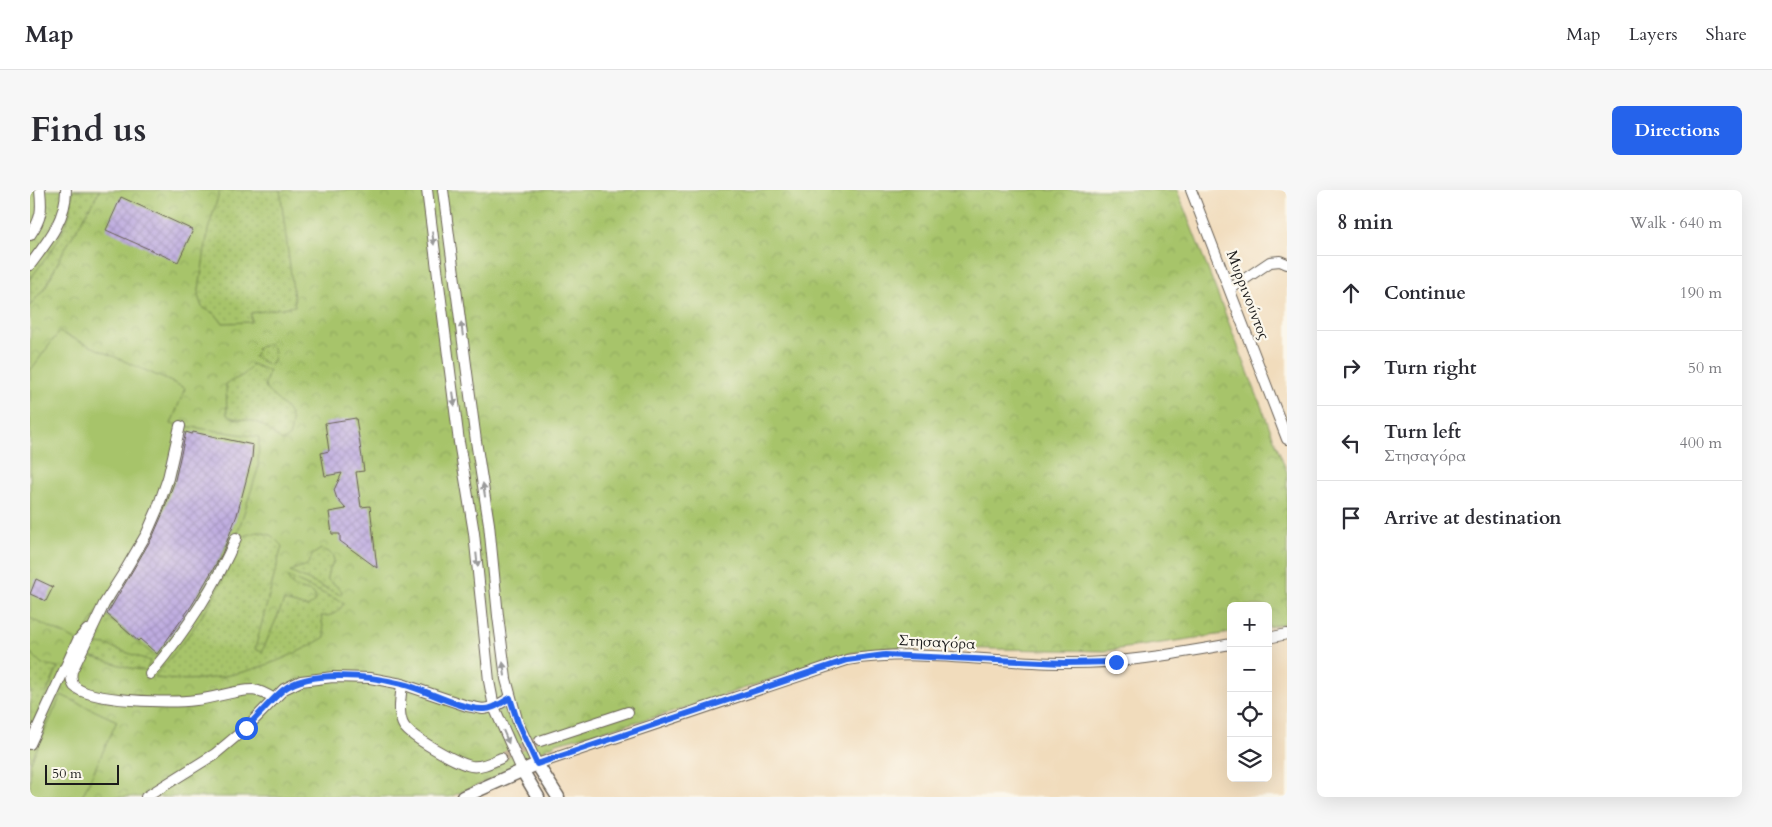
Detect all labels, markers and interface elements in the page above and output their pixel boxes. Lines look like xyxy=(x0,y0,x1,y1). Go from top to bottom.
text: Map xyxy=(25,18,74,51)
text: Map xyxy=(1566,22,1601,47)
text: Layers xyxy=(1629,22,1678,47)
text: Share xyxy=(1706,22,1747,47)
text: Find us xyxy=(30,106,146,154)
button: Directions xyxy=(1612,106,1742,155)
text: 8 min xyxy=(1337,208,1393,237)
text: Walk · 640 m xyxy=(1630,212,1722,234)
one-way arrow xyxy=(429,231,437,247)
street label: Μυρρινούντος xyxy=(1222,247,1274,343)
icon: ahead xyxy=(1337,279,1365,307)
text: Continue xyxy=(1384,280,1466,306)
text: 190 m xyxy=(1680,282,1722,304)
one-way arrow xyxy=(458,320,466,336)
icon: right xyxy=(1337,354,1365,382)
text: Turn right xyxy=(1384,355,1476,381)
text: 50 m xyxy=(1688,357,1722,379)
one-way arrow xyxy=(450,392,458,408)
text: Turn left xyxy=(1384,419,1461,445)
icon: left xyxy=(1337,429,1365,457)
text: 400 m xyxy=(1680,432,1722,454)
text: Στησαγόρα xyxy=(1384,445,1466,467)
one-way arrow xyxy=(479,481,487,497)
icon: arrive xyxy=(1337,504,1365,532)
text: Arrive at destination xyxy=(1384,505,1561,531)
one-way arrow xyxy=(473,553,481,569)
map controls xyxy=(1227,602,1272,782)
button: + xyxy=(1227,602,1272,647)
street label: Στησαγόρα xyxy=(898,630,976,654)
button: − xyxy=(1227,647,1272,692)
route end xyxy=(1105,651,1128,674)
one-way arrow xyxy=(500,660,508,676)
button: locate xyxy=(1227,692,1272,737)
route start xyxy=(235,717,258,740)
one-way arrow xyxy=(503,730,511,744)
button: layers xyxy=(1227,737,1272,782)
scale bar xyxy=(45,762,119,785)
text: 50 m xyxy=(52,764,82,783)

